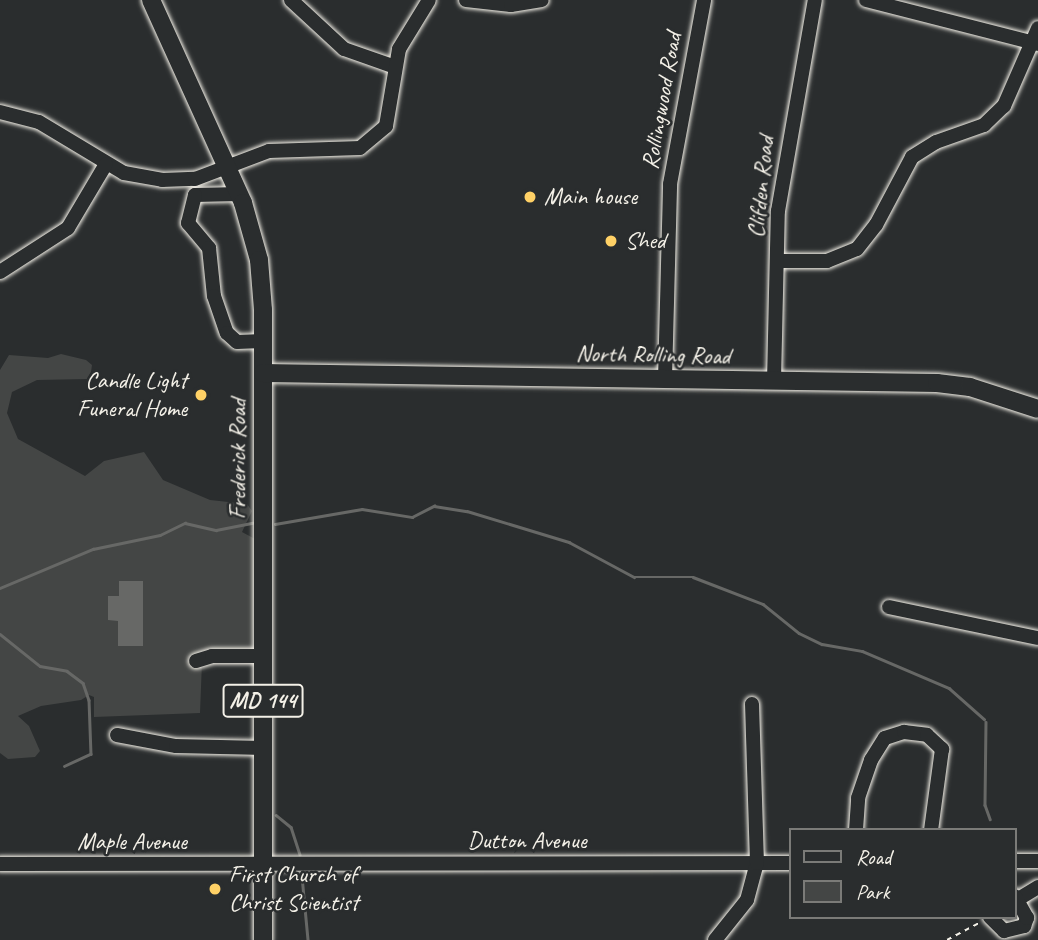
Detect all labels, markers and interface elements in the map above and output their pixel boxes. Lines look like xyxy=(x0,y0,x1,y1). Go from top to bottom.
street label: Rollingwood Road xyxy=(636,31,688,171)
street label: Clifden Road xyxy=(741,135,781,239)
place label: Main house xyxy=(544,183,637,211)
marker: Main house xyxy=(522,189,538,205)
place label: Shed xyxy=(625,227,666,255)
marker: Shed xyxy=(603,233,619,249)
street label: North Rolling Road xyxy=(575,339,731,371)
place label: Candle Light Funeral Home xyxy=(77,367,187,423)
marker: Candle Light Funeral Home xyxy=(193,387,209,403)
street label: Frederick Road xyxy=(224,399,252,519)
road number: MD 144 xyxy=(221,681,305,720)
street label: Dutton Avenue xyxy=(468,827,586,855)
street label: Maple Avenue xyxy=(77,828,187,856)
legend xyxy=(790,828,1017,919)
text: Road xyxy=(856,844,891,870)
place label: First Church of Christ Scientist xyxy=(229,861,358,917)
text: Park xyxy=(856,879,889,905)
marker: First Church of Christ Scientist xyxy=(207,881,223,897)

